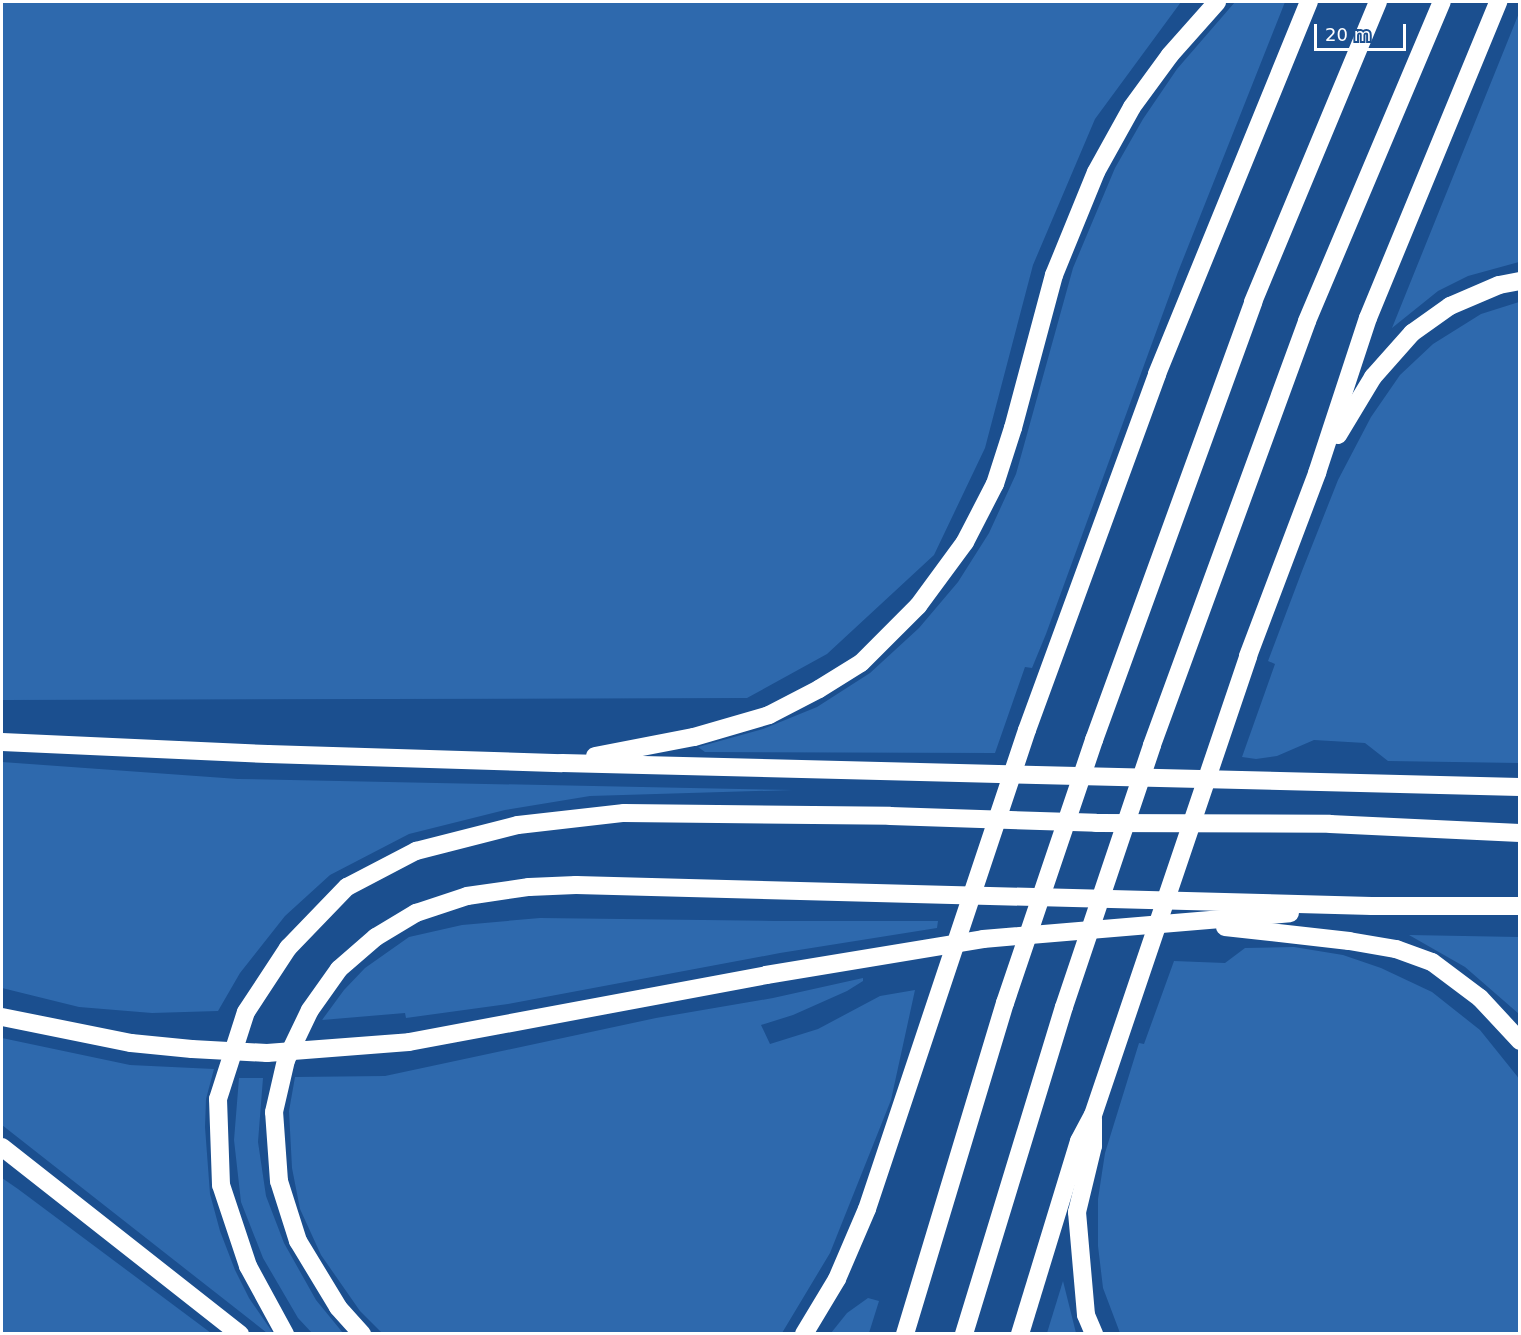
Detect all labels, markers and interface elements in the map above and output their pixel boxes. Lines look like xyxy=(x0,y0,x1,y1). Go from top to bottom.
scale bar xyxy=(1317,12,1408,50)
text: 20 m xyxy=(1325,24,1371,45)

